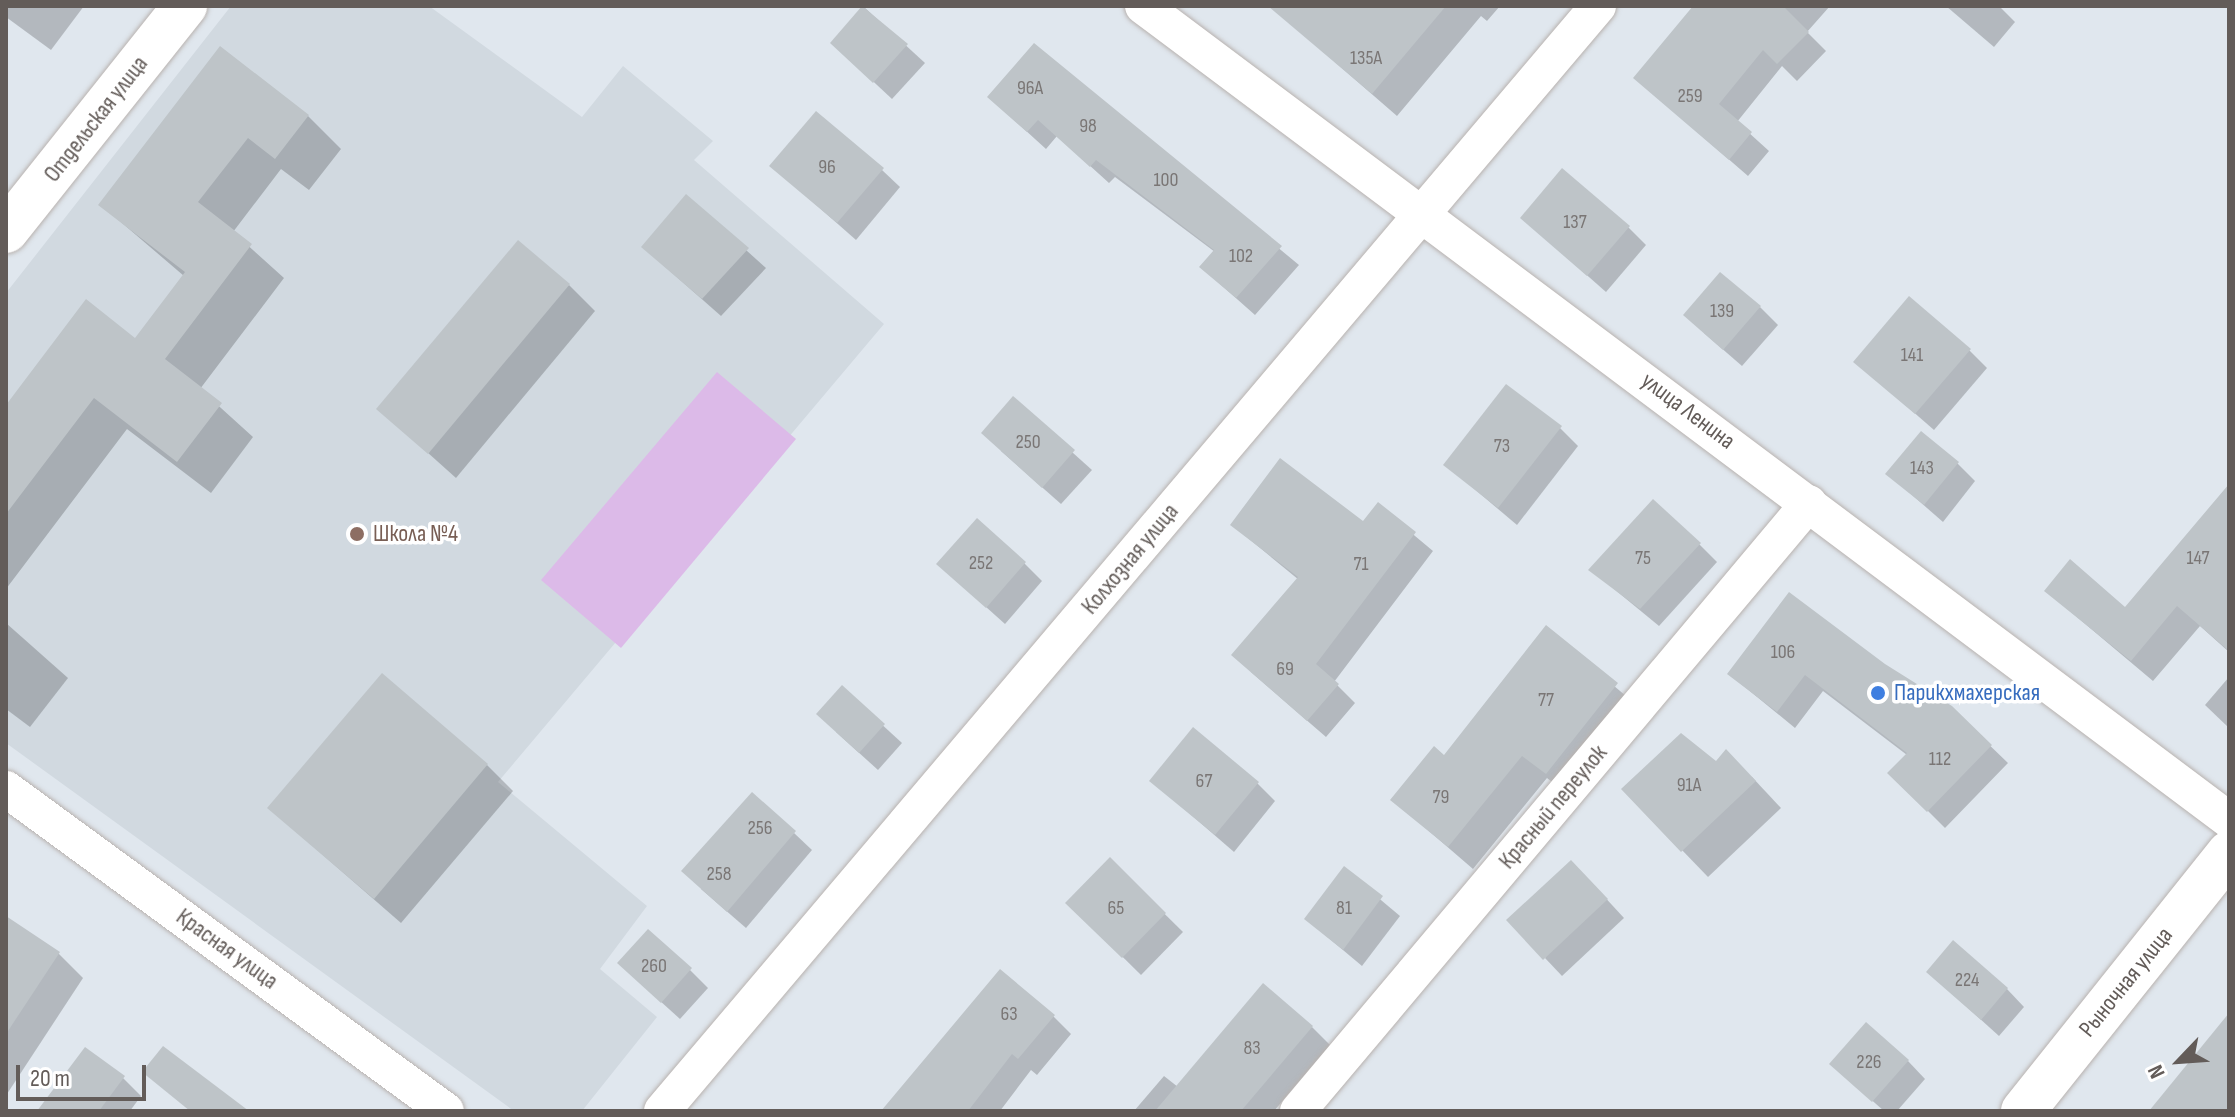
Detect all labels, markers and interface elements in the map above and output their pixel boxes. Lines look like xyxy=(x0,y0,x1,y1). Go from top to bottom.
house number: 135А xyxy=(1350,46,1382,70)
street label: Отдельская улица xyxy=(38,50,154,188)
house number: 96А xyxy=(1017,76,1043,100)
house number: 259 xyxy=(1677,84,1703,108)
house number: 98 xyxy=(1079,114,1097,138)
house number: 96 xyxy=(818,155,836,179)
house number: 100 xyxy=(1154,168,1178,192)
house number: 137 xyxy=(1563,210,1587,234)
house number: 102 xyxy=(1229,244,1253,268)
house number: 139 xyxy=(1710,299,1734,323)
house number: 141 xyxy=(1901,343,1923,367)
street label: улица Ленина xyxy=(1635,366,1741,456)
house number: 250 xyxy=(1015,430,1041,454)
house number: 73 xyxy=(1494,434,1510,458)
house number: 143 xyxy=(1910,456,1934,480)
street label: Колхозная улица xyxy=(1075,498,1185,620)
place label: Школа №4 xyxy=(373,520,458,548)
marker: Школа №4 xyxy=(348,525,366,543)
house number: 75 xyxy=(1635,546,1651,570)
house number: 147 xyxy=(2186,546,2210,570)
house number: 252 xyxy=(969,551,993,575)
house number: 71 xyxy=(1353,552,1369,576)
house number: 106 xyxy=(1771,640,1795,664)
house number: 69 xyxy=(1276,657,1294,681)
place label: Парикхмахерская xyxy=(1894,679,2040,707)
marker: Парикхмахерская xyxy=(1869,684,1887,702)
house number: 77 xyxy=(1538,688,1554,712)
street label: Красный переулок xyxy=(1493,739,1613,875)
house number: 112 xyxy=(1929,747,1951,771)
house number: 67 xyxy=(1196,769,1212,793)
house number: 91А xyxy=(1677,773,1701,797)
house number: 79 xyxy=(1433,785,1449,809)
house number: 256 xyxy=(747,816,773,840)
house number: 258 xyxy=(706,862,732,886)
house number: 65 xyxy=(1108,896,1124,920)
house number: 81 xyxy=(1336,896,1352,920)
street label: Красная улица xyxy=(171,902,283,996)
street label: Рыночная улица xyxy=(2073,921,2179,1043)
house number: 260 xyxy=(641,954,667,978)
house number: 224 xyxy=(1955,968,1979,992)
house number: 63 xyxy=(1000,1002,1018,1026)
north arrow xyxy=(2139,1021,2219,1101)
house number: 83 xyxy=(1243,1036,1261,1060)
scale bar xyxy=(20,1049,150,1099)
house number: 226 xyxy=(1856,1050,1882,1074)
text: N xyxy=(2142,1060,2172,1082)
text: 20 m xyxy=(30,1064,70,1093)

